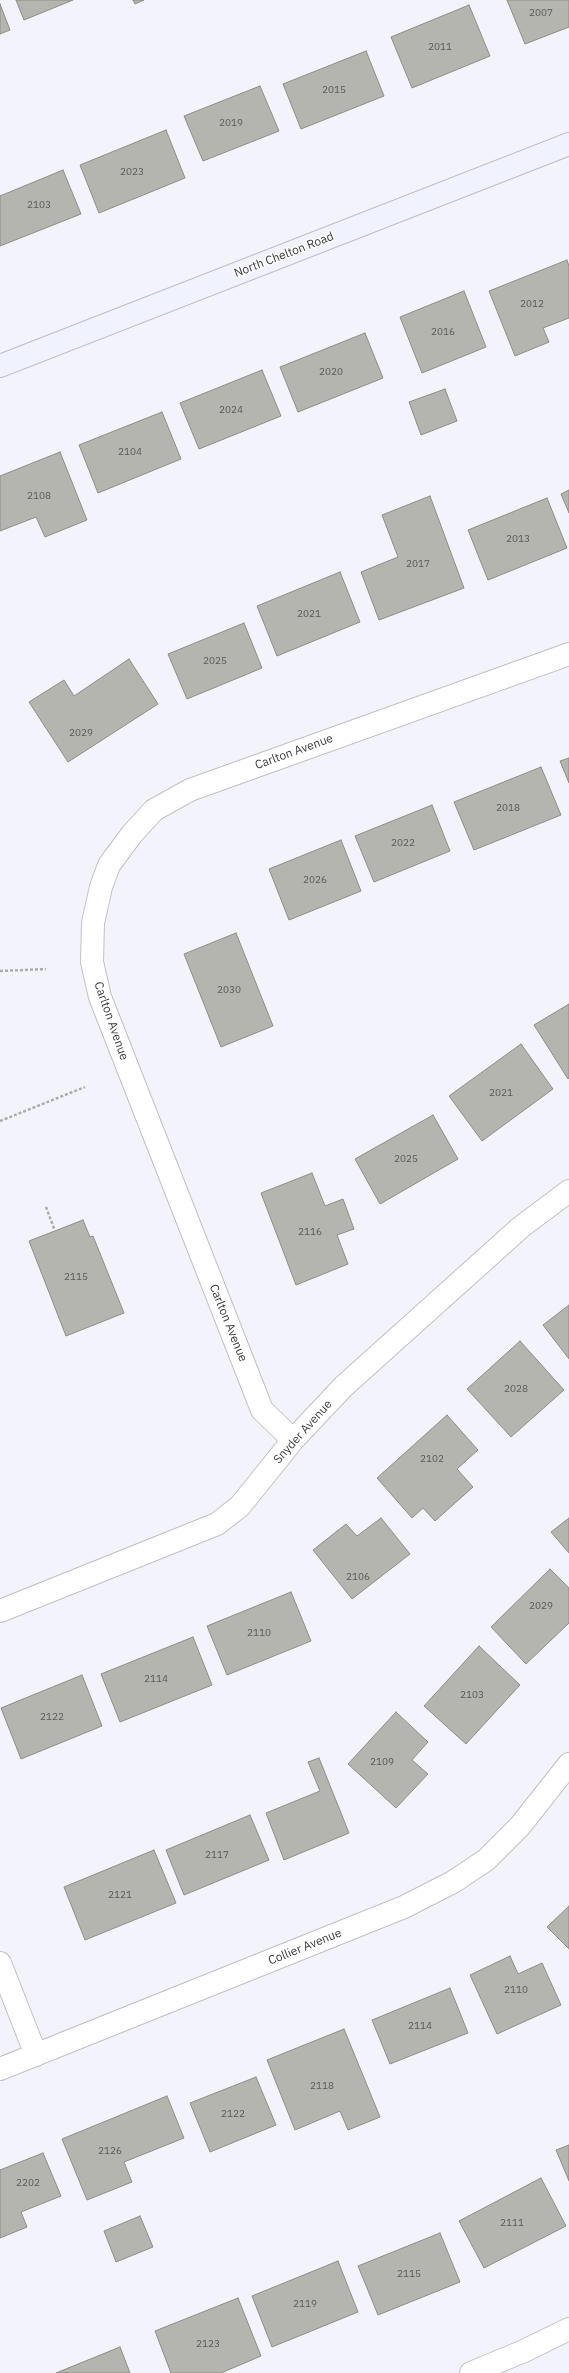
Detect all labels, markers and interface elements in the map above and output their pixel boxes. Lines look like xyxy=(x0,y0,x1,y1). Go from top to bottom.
house number: 2007 xyxy=(529,7,553,19)
house number: 2011 xyxy=(428,41,452,53)
house number: 2015 xyxy=(322,84,346,96)
house number: 2019 xyxy=(219,117,243,129)
house number: 2023 xyxy=(120,166,144,178)
house number: 2103 xyxy=(27,199,51,211)
street label: North Chelton Road xyxy=(232,229,336,281)
house number: 2012 xyxy=(520,298,544,310)
house number: 2016 xyxy=(431,326,455,338)
house number: 2020 xyxy=(319,366,343,378)
house number: 2024 xyxy=(219,404,243,416)
house number: 2104 xyxy=(118,446,142,458)
house number: 2108 xyxy=(27,490,51,502)
house number: 2013 xyxy=(506,533,530,545)
house number: 2017 xyxy=(406,558,430,570)
house number: 2021 xyxy=(297,608,321,620)
house number: 2025 xyxy=(203,655,227,667)
house number: 2029 xyxy=(69,727,93,739)
street label: Carlton Avenue xyxy=(253,731,335,773)
house number: 2018 xyxy=(496,802,520,814)
house number: 2022 xyxy=(391,837,415,849)
house number: 2026 xyxy=(303,874,327,886)
street label: Carlton Avenue xyxy=(91,980,131,1062)
house number: 2030 xyxy=(217,984,241,996)
house number: 2021 xyxy=(489,1087,513,1099)
house number: 2025 xyxy=(394,1153,418,1165)
house number: 2116 xyxy=(298,1226,322,1238)
house number: 2115 xyxy=(64,1271,88,1283)
street label: Carlton Avenue xyxy=(206,1282,250,1364)
house number: 2028 xyxy=(504,1383,528,1395)
street label: Snyder Avenue xyxy=(271,1397,335,1467)
house number: 2102 xyxy=(420,1453,444,1465)
house number: 2106 xyxy=(346,1571,370,1583)
house number: 2029 xyxy=(529,1600,553,1612)
house number: 2110 xyxy=(247,1627,271,1639)
house number: 2114 xyxy=(144,1673,168,1685)
house number: 2103 xyxy=(460,1689,484,1701)
house number: 2122 xyxy=(40,1711,64,1723)
house number: 2109 xyxy=(370,1756,394,1768)
house number: 2117 xyxy=(205,1849,229,1861)
house number: 2121 xyxy=(108,1889,132,1901)
street label: Collier Avenue xyxy=(266,1926,344,1968)
house number: 2110 xyxy=(504,1984,528,1996)
house number: 2114 xyxy=(408,2020,432,2032)
house number: 2118 xyxy=(310,2080,334,2092)
house number: 2122 xyxy=(221,2108,245,2120)
house number: 2126 xyxy=(98,2145,122,2157)
house number: 2202 xyxy=(16,2177,40,2189)
house number: 2111 xyxy=(500,2217,524,2229)
house number: 2115 xyxy=(397,2268,421,2280)
house number: 2119 xyxy=(293,2298,317,2310)
house number: 2123 xyxy=(196,2338,220,2350)

